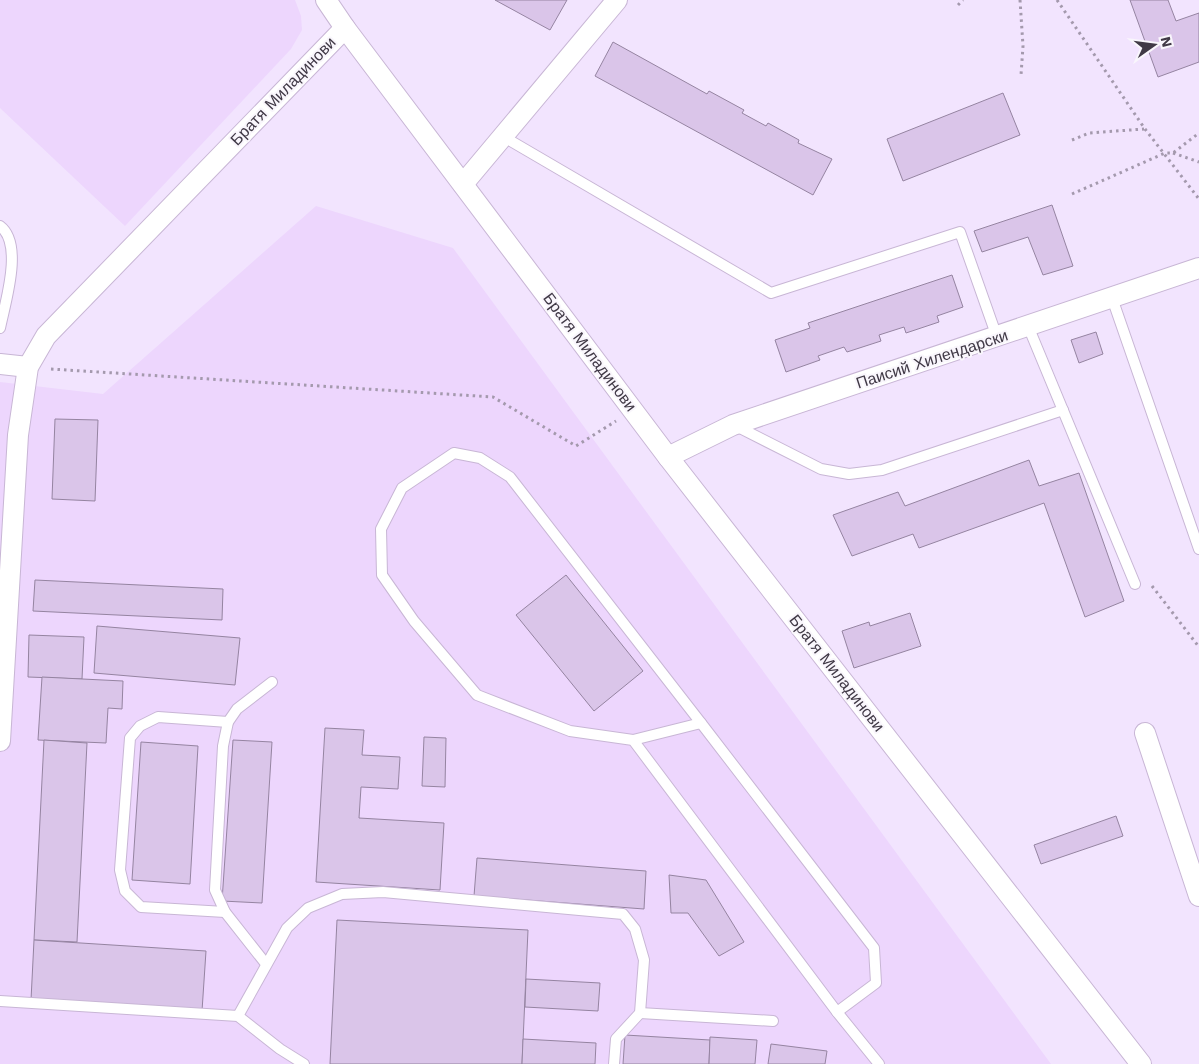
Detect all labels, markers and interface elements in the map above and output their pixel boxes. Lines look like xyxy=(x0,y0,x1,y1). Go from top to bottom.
north arrow xyxy=(1129,20,1179,70)
street label: Братя Миладинови xyxy=(226,33,340,149)
text: N xyxy=(1158,35,1176,49)
street label: Братя Миладинови xyxy=(539,289,641,415)
street label: Паисий Хилендарски xyxy=(854,325,1010,393)
street label: Братя Миладинови xyxy=(785,611,889,735)

